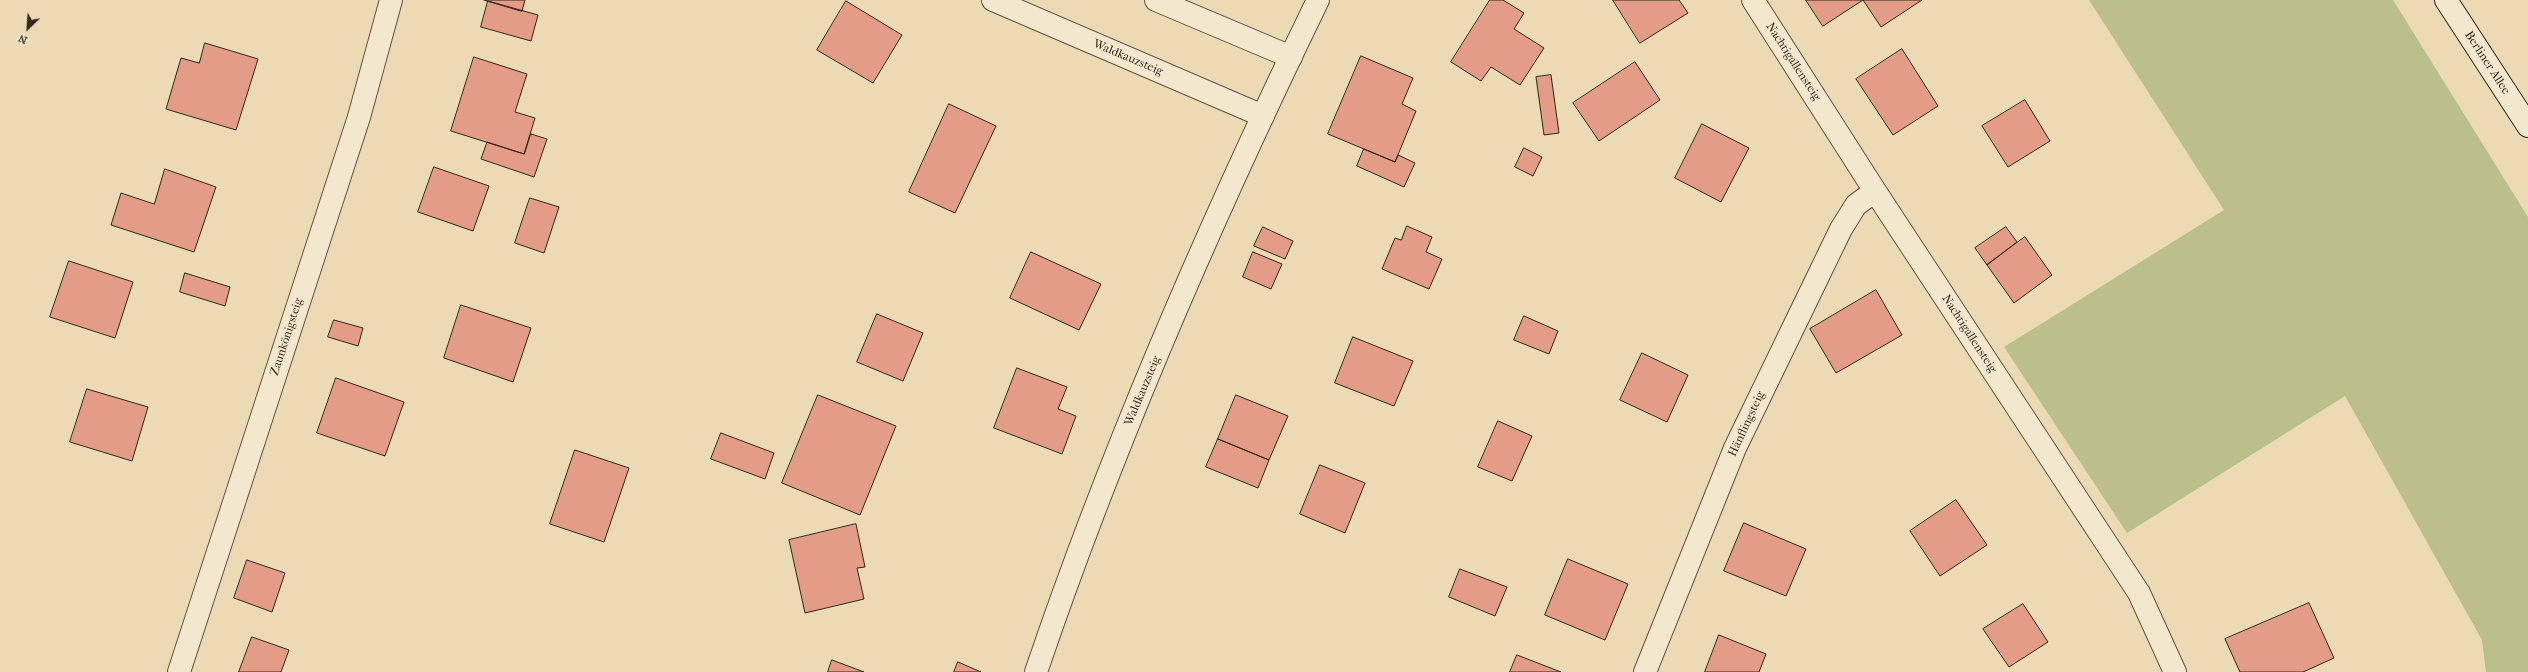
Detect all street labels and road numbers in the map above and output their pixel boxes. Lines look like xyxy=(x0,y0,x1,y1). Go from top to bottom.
street label: Nachtigallensteig xyxy=(1762,20,1824,104)
street label: Berliner Allee xyxy=(2461,29,2513,97)
street label: Waldkauzsteig xyxy=(1091,37,1165,79)
street label: Nachtigallensteig xyxy=(1938,292,2000,376)
street label: Zaunkönigsteig xyxy=(268,296,306,378)
street label: Waldkauzsteig xyxy=(1122,354,1164,428)
street label: Hänflingsteig xyxy=(1726,389,1768,459)

